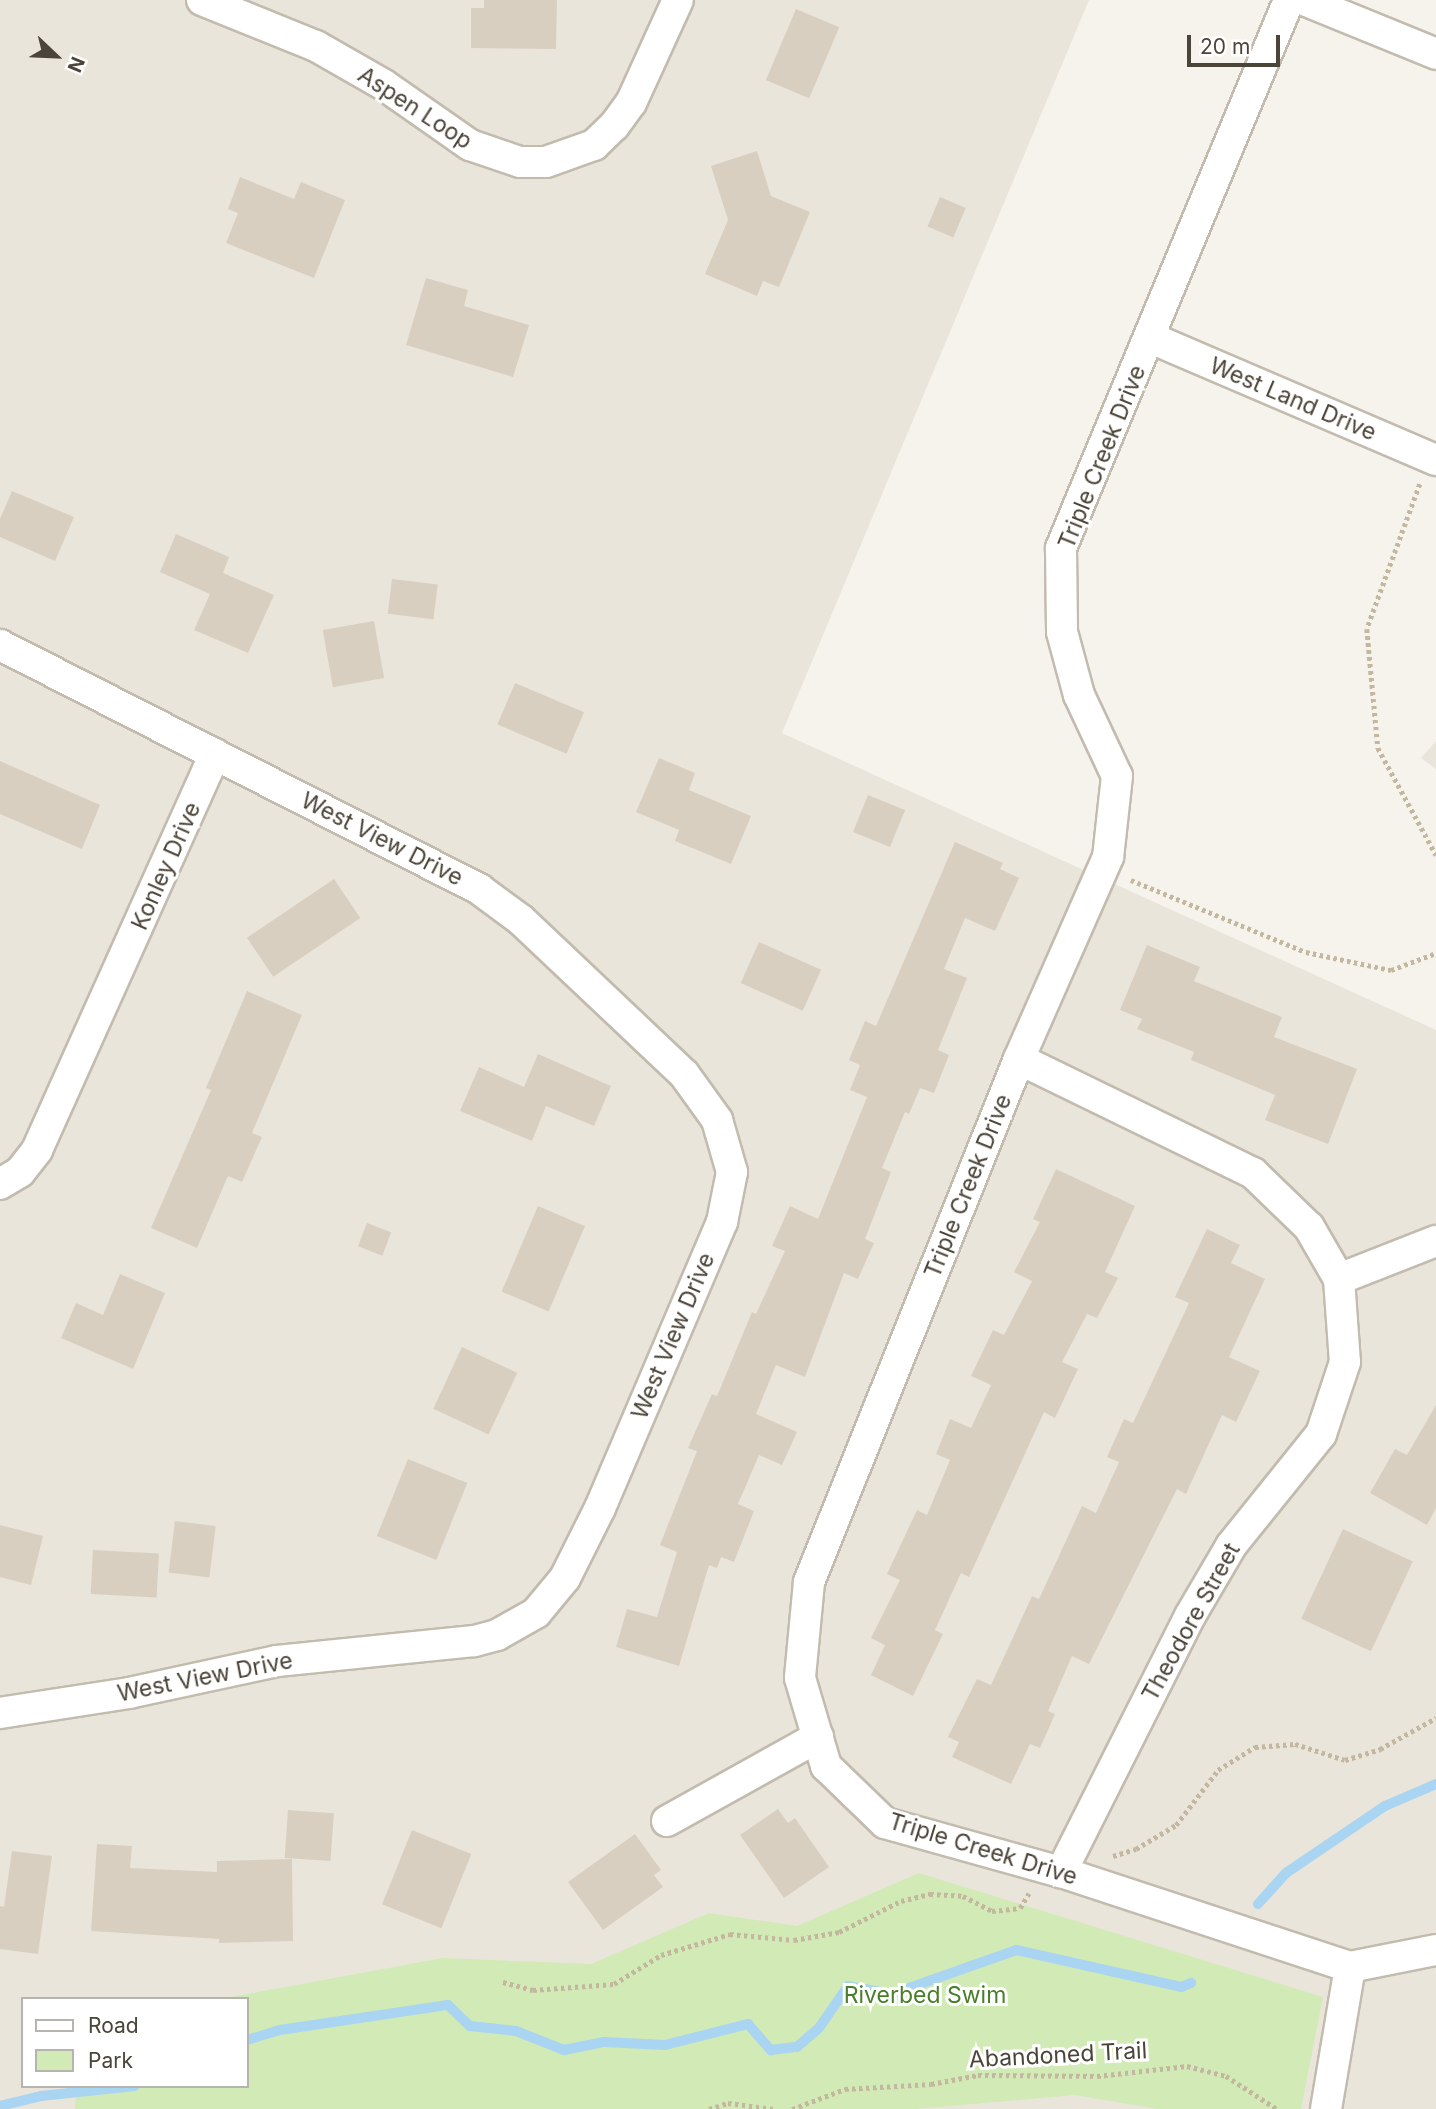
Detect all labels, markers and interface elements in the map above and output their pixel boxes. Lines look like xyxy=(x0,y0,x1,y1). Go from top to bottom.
north arrow xyxy=(21,21,91,91)
scale bar xyxy=(1191,21,1284,65)
text: 20 m xyxy=(1200,34,1250,59)
text: N xyxy=(62,53,89,76)
street label: Aspen Loop xyxy=(353,61,477,155)
street label: West Land Drive xyxy=(1206,351,1380,447)
street label: Triple Creek Drive xyxy=(1053,361,1151,553)
street label: West View Drive xyxy=(297,786,467,892)
street label: Konley Drive xyxy=(126,798,206,934)
street label: Triple Creek Drive xyxy=(919,1090,1017,1282)
street label: West View Drive xyxy=(626,1249,720,1423)
street label: Theodore Street xyxy=(1136,1538,1246,1706)
street label: West View Drive xyxy=(115,1646,295,1708)
street label: Triple Creek Drive xyxy=(885,1807,1081,1891)
park label: Riverbed Swim xyxy=(844,1981,1006,2009)
legend xyxy=(21,1997,248,2088)
text: Road xyxy=(88,2013,139,2038)
street label: Abandoned Trail xyxy=(968,2037,1148,2073)
text: Park xyxy=(88,2048,133,2073)

